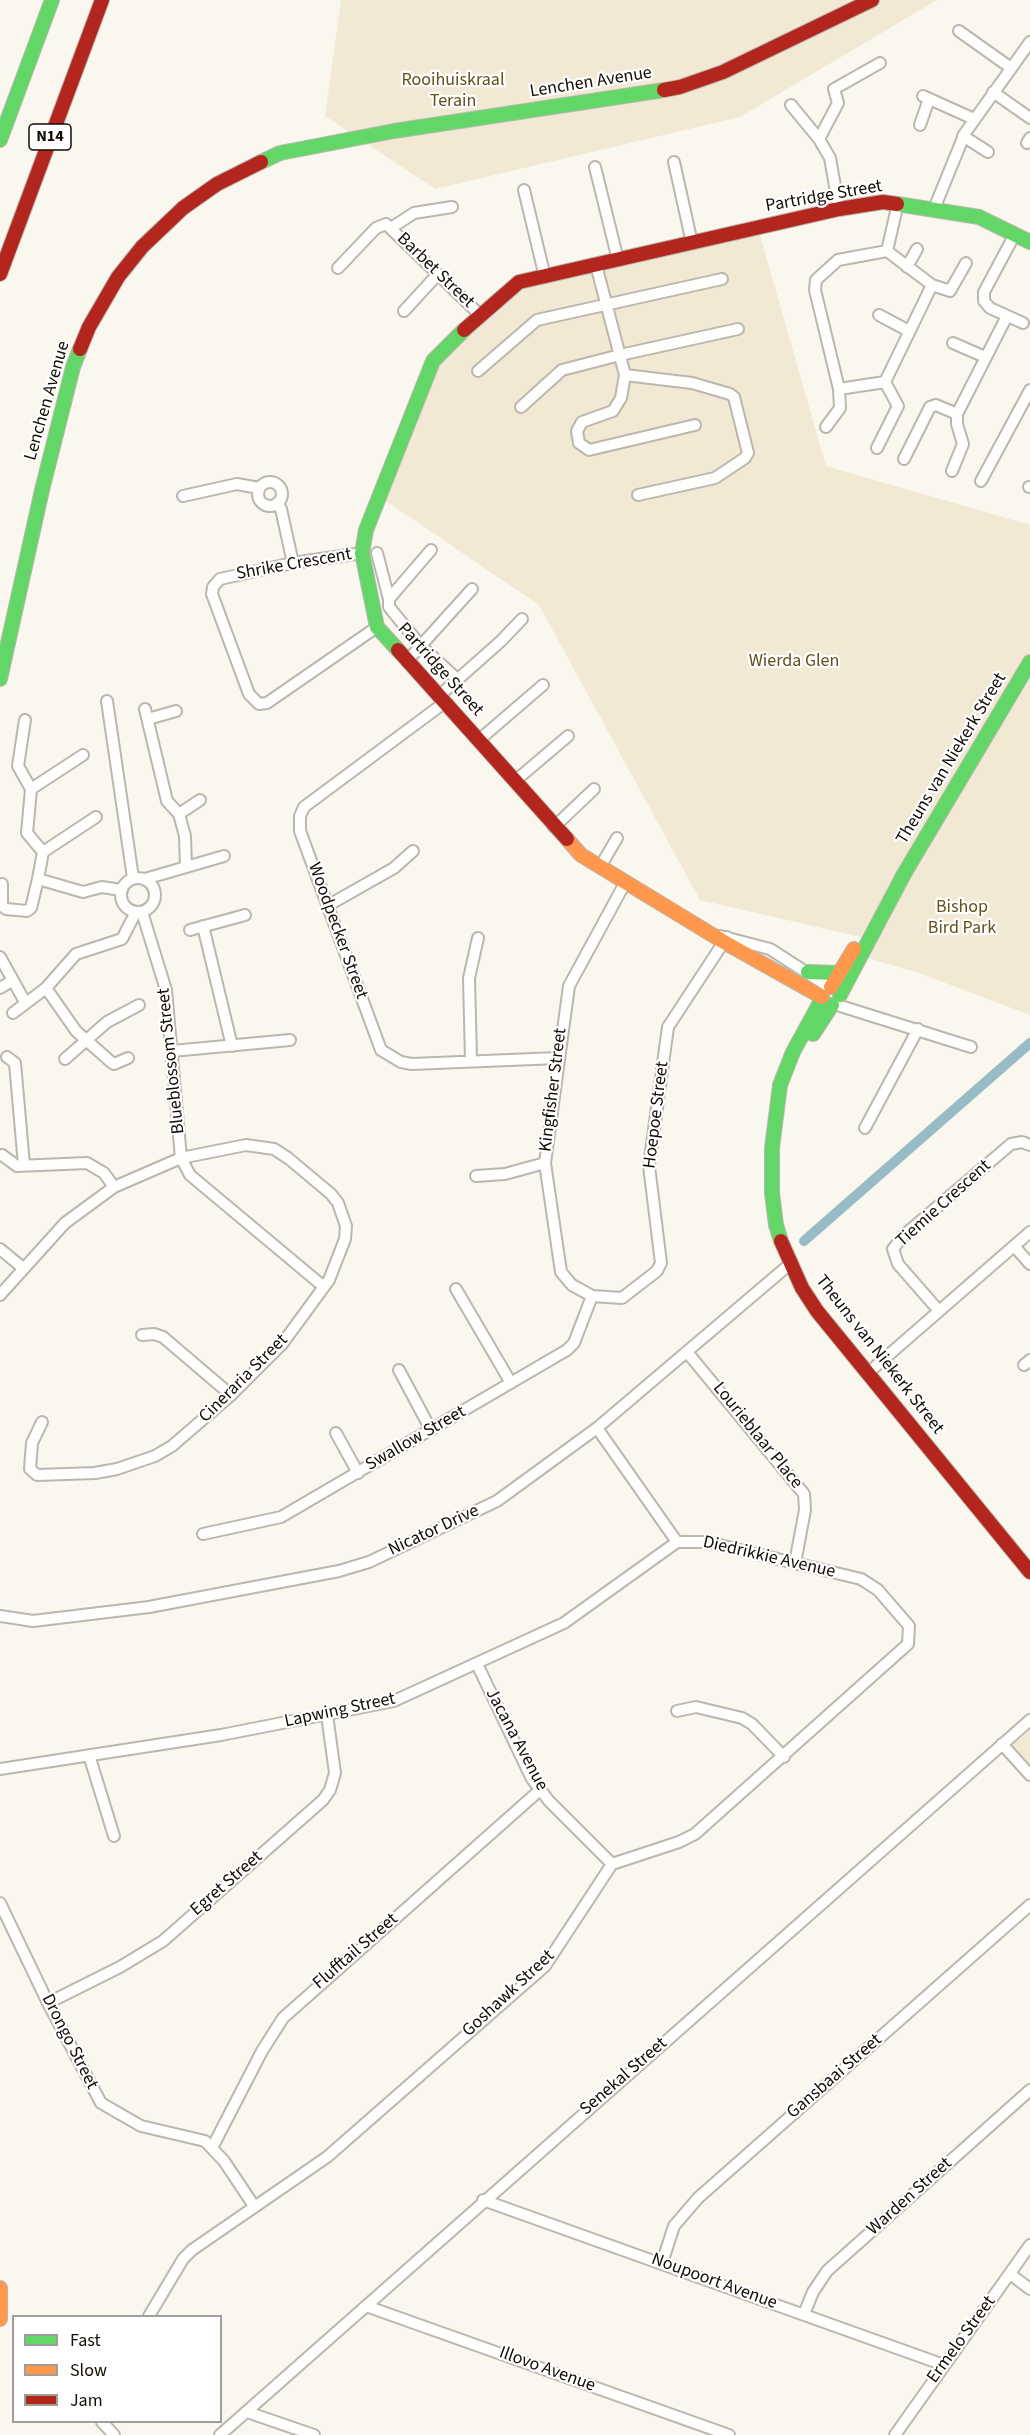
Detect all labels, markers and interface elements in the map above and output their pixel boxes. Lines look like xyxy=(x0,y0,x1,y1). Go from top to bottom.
street label: Lenchen Avenue xyxy=(528,63,654,103)
park label: Rooihuiskraal Terain xyxy=(401,70,505,112)
road number: N14 xyxy=(29,124,71,150)
street label: Partridge Street xyxy=(764,176,884,218)
street label: Barbet Street xyxy=(392,229,478,313)
street label: Lenchen Avenue xyxy=(21,339,75,463)
street label: Shrike Crescent xyxy=(235,544,353,586)
street label: Partridge Street xyxy=(393,619,487,721)
park label: Wierda Glen xyxy=(749,651,839,673)
street label: Theuns van Niekerk Street xyxy=(892,669,1012,849)
street label: Woodpecker Street xyxy=(302,860,372,1002)
park label: Bishop Bird Park xyxy=(928,897,996,940)
street label: Blueblossom Street xyxy=(154,987,190,1135)
street label: Kingfisher Street xyxy=(536,1027,572,1153)
street label: Hoepoe Street xyxy=(640,1060,674,1170)
street label: Tiemie Crescent xyxy=(892,1156,996,1252)
street label: Theuns van Niekerk Street xyxy=(810,1271,948,1439)
street label: Cineraria Street xyxy=(195,1330,293,1428)
street label: Lourieblaar Place xyxy=(707,1378,807,1494)
street label: Swallow Street xyxy=(362,1402,470,1476)
street label: Nicator Drive xyxy=(385,1501,483,1561)
street label: Diedrikkie Avenue xyxy=(701,1532,837,1584)
street label: Jacana Avenue xyxy=(480,1685,552,1795)
street label: Lapwing Street xyxy=(283,1689,397,1733)
street label: Egret Street xyxy=(187,1847,267,1921)
street label: Flufftail Street xyxy=(309,1909,403,1995)
street label: Goshawk Street xyxy=(459,1946,559,2042)
street label: Drongo Street xyxy=(36,1991,102,2093)
street label: Gansbaai Street xyxy=(783,2030,887,2124)
street label: Senekal Street xyxy=(576,2033,672,2121)
street label: Warden Street xyxy=(863,2153,957,2241)
street label: Noupoort Avenue xyxy=(648,2249,780,2315)
street label: Ermelo Street xyxy=(923,2292,1001,2388)
legend xyxy=(12,2315,222,2423)
text: Fast xyxy=(70,2328,101,2353)
street label: Illovo Avenue xyxy=(496,2343,598,2397)
text: Slow xyxy=(70,2358,107,2383)
text: Jam xyxy=(70,2388,103,2413)

